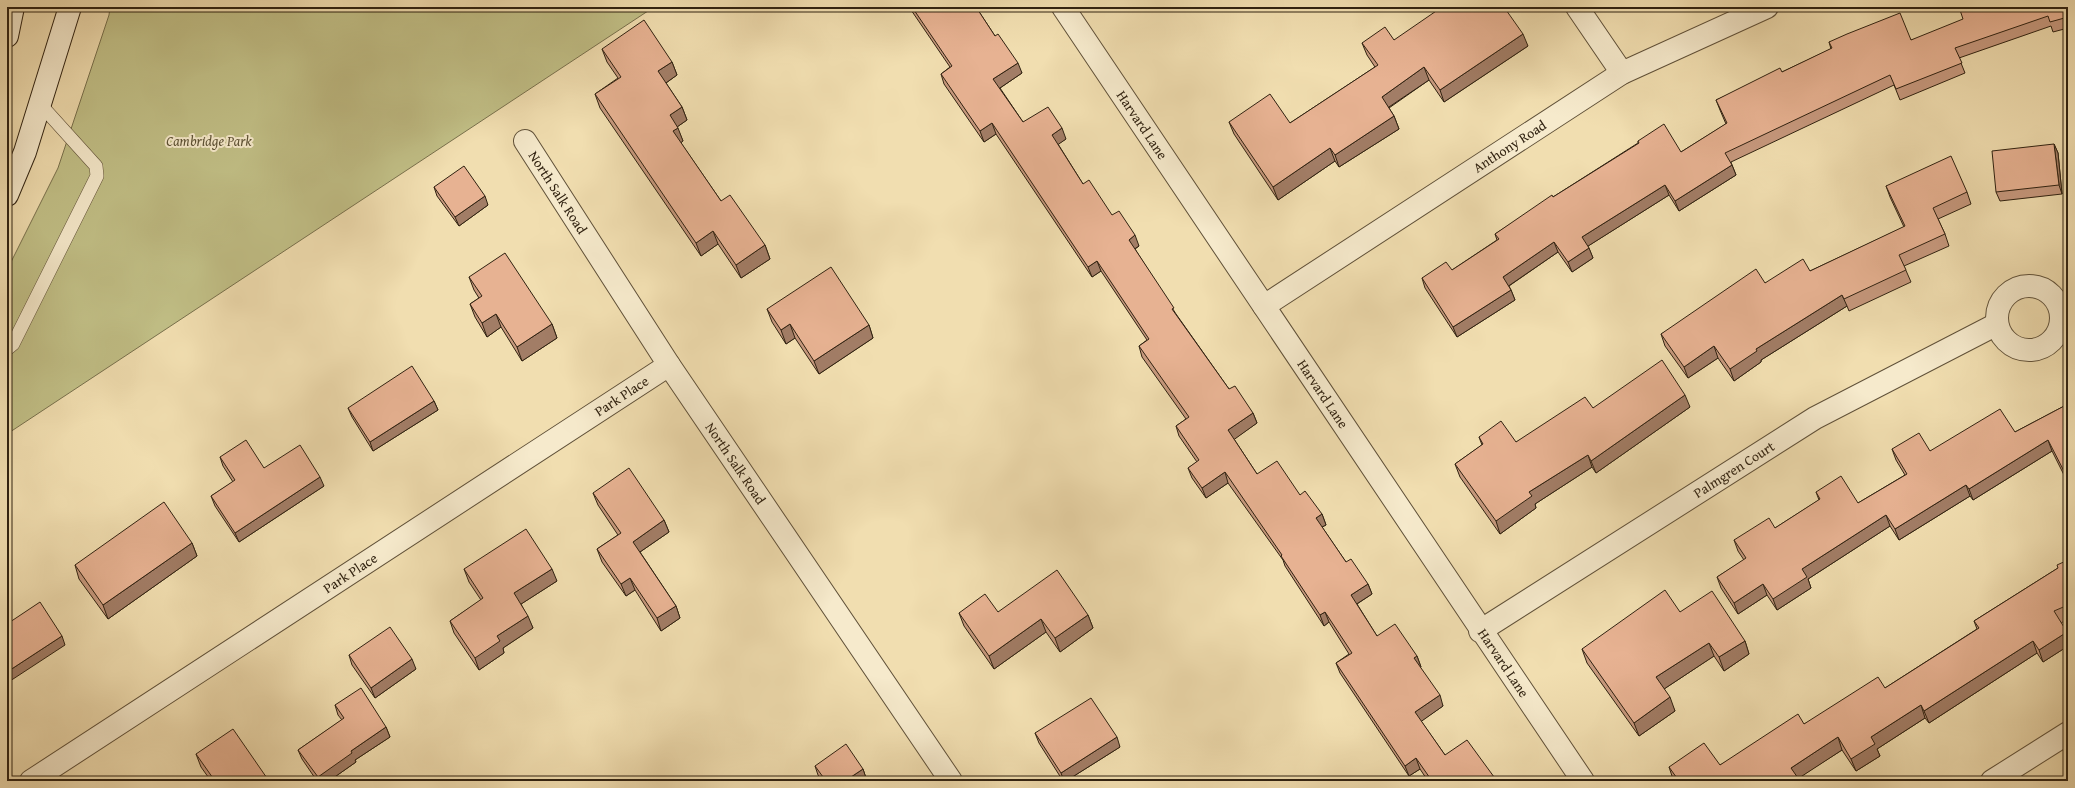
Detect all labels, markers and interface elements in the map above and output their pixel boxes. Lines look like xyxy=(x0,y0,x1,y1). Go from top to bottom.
street label: Harvard Lane xyxy=(1112,86,1173,164)
street label: Anthony Road xyxy=(1469,115,1551,177)
park label: Cambridge Park xyxy=(166,131,252,151)
street label: North Salk Road xyxy=(524,147,592,238)
street label: Harvard Lane xyxy=(1293,355,1353,433)
street label: Park Place xyxy=(591,371,653,421)
street label: North Salk Road xyxy=(701,418,771,509)
street label: Palmgren Court xyxy=(1690,436,1779,503)
street label: Park Place xyxy=(319,548,382,598)
street label: Harvard Lane xyxy=(1473,624,1534,702)

